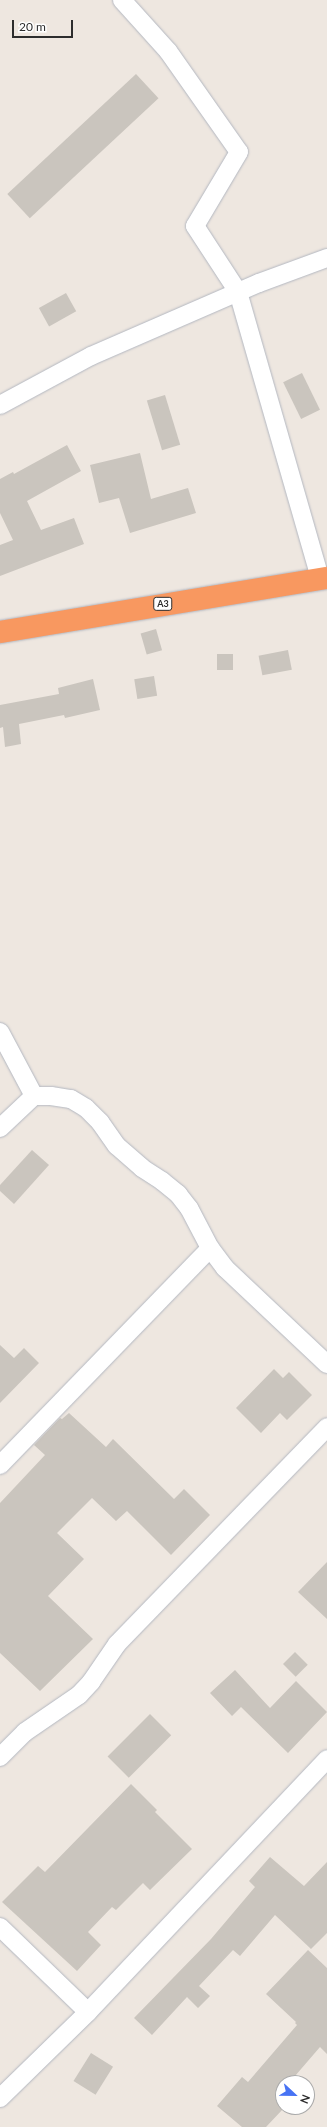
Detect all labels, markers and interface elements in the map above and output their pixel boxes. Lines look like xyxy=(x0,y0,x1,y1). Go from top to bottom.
scale bar xyxy=(14,12,75,38)
text: 20 m xyxy=(19,19,46,34)
road number: A3 xyxy=(153,597,173,611)
north arrow xyxy=(275,2075,315,2115)
text: N xyxy=(298,2093,313,2106)

